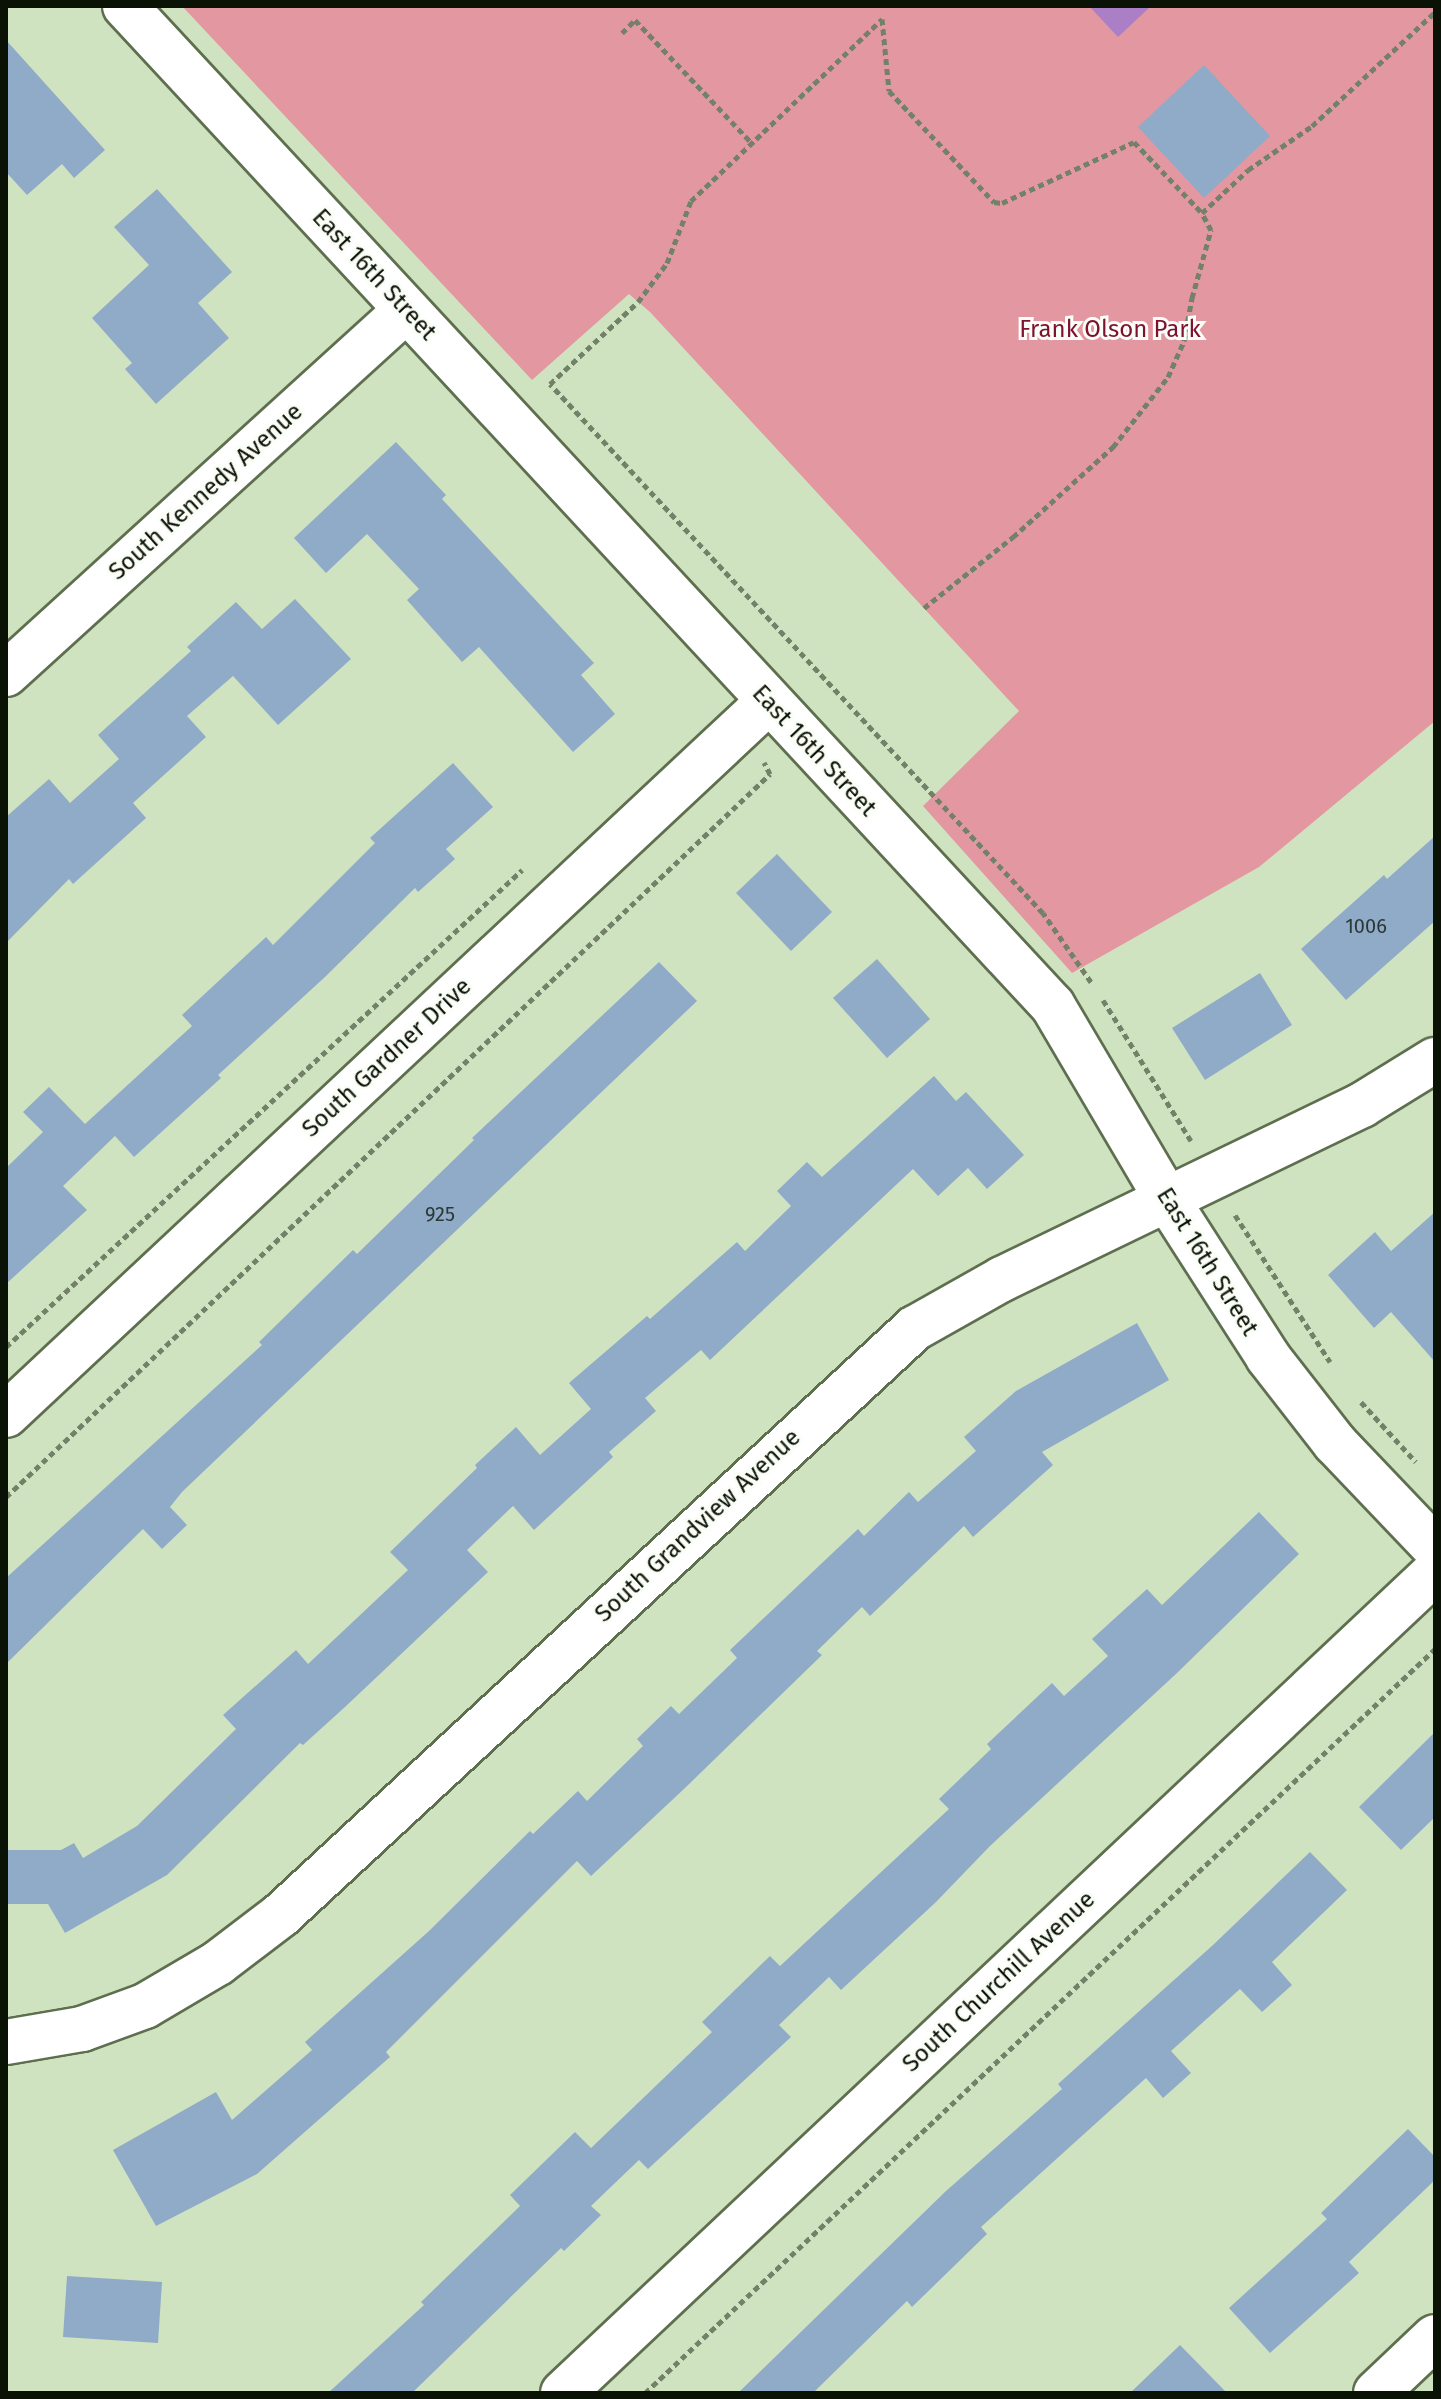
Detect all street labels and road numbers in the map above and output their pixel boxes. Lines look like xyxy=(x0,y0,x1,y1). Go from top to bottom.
street label: East 16th Street xyxy=(306,203,442,347)
street label: South Kennedy Avenue xyxy=(103,398,309,586)
street label: East 16th Street xyxy=(746,679,882,823)
street label: South Gardner Drive xyxy=(297,972,477,1144)
street label: East 16th Street xyxy=(1150,1183,1264,1341)
street label: South Grandview Avenue xyxy=(589,1423,807,1629)
street label: South Churchill Avenue xyxy=(897,1885,1101,2079)

